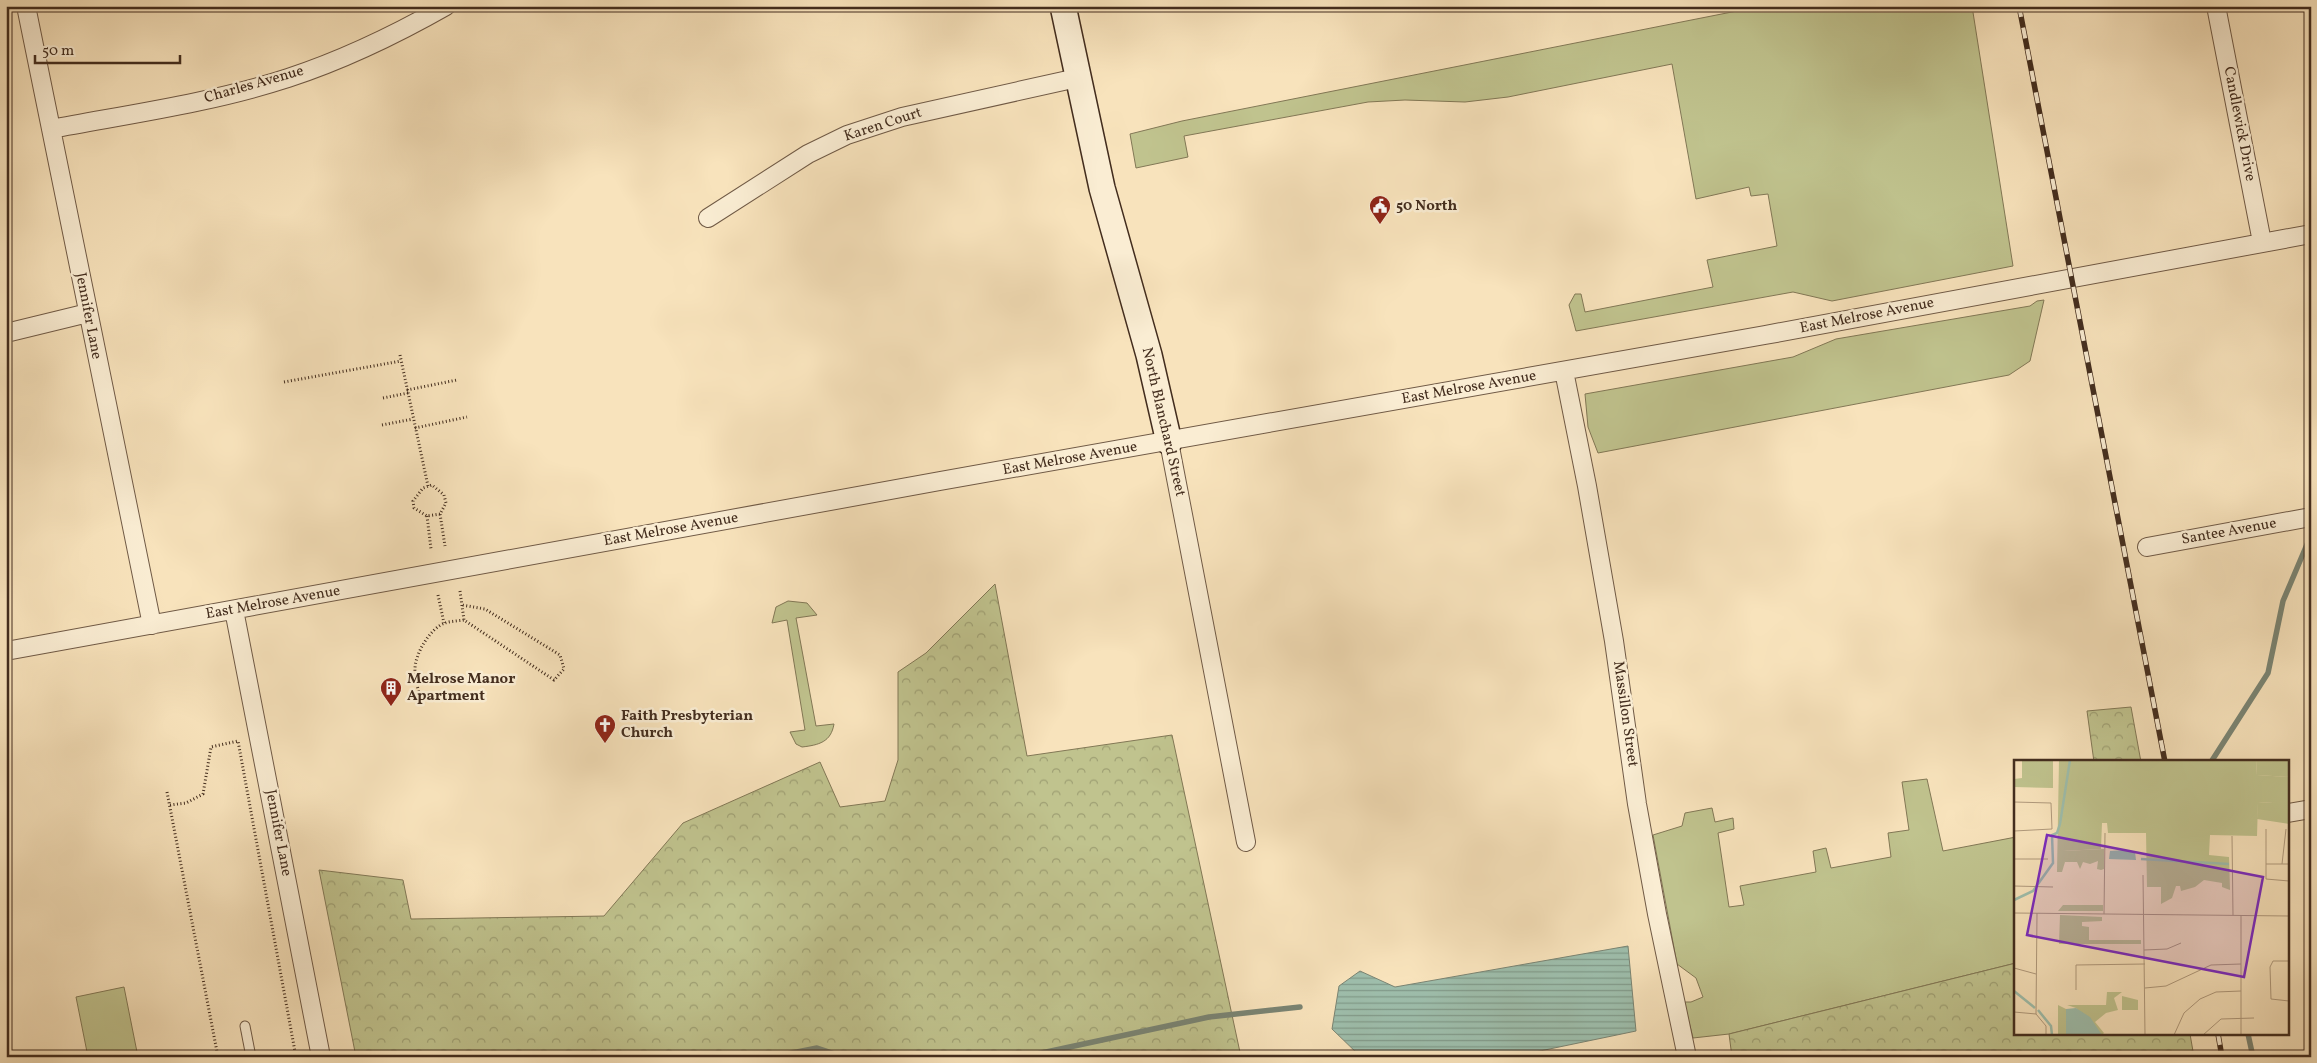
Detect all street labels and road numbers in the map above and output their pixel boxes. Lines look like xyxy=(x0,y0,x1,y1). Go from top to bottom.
street label: Charles Avenue xyxy=(202,61,306,109)
street label: Candlewick Drive xyxy=(2218,65,2260,183)
street label: Karen Court xyxy=(841,103,925,147)
street label: Jennifer Lane xyxy=(69,271,107,361)
street label: East Melrose Avenue xyxy=(1798,293,1936,339)
street label: North Blanchard Street xyxy=(1136,345,1190,499)
street label: East Melrose Avenue xyxy=(1400,366,1538,410)
street label: East Melrose Avenue xyxy=(1001,437,1139,481)
street label: East Melrose Avenue xyxy=(602,508,740,552)
street label: Santee Avenue xyxy=(2180,513,2278,551)
street label: East Melrose Avenue xyxy=(204,581,342,625)
street label: Massillon Street xyxy=(1607,660,1643,768)
street label: Jennifer Lane xyxy=(259,788,297,878)

